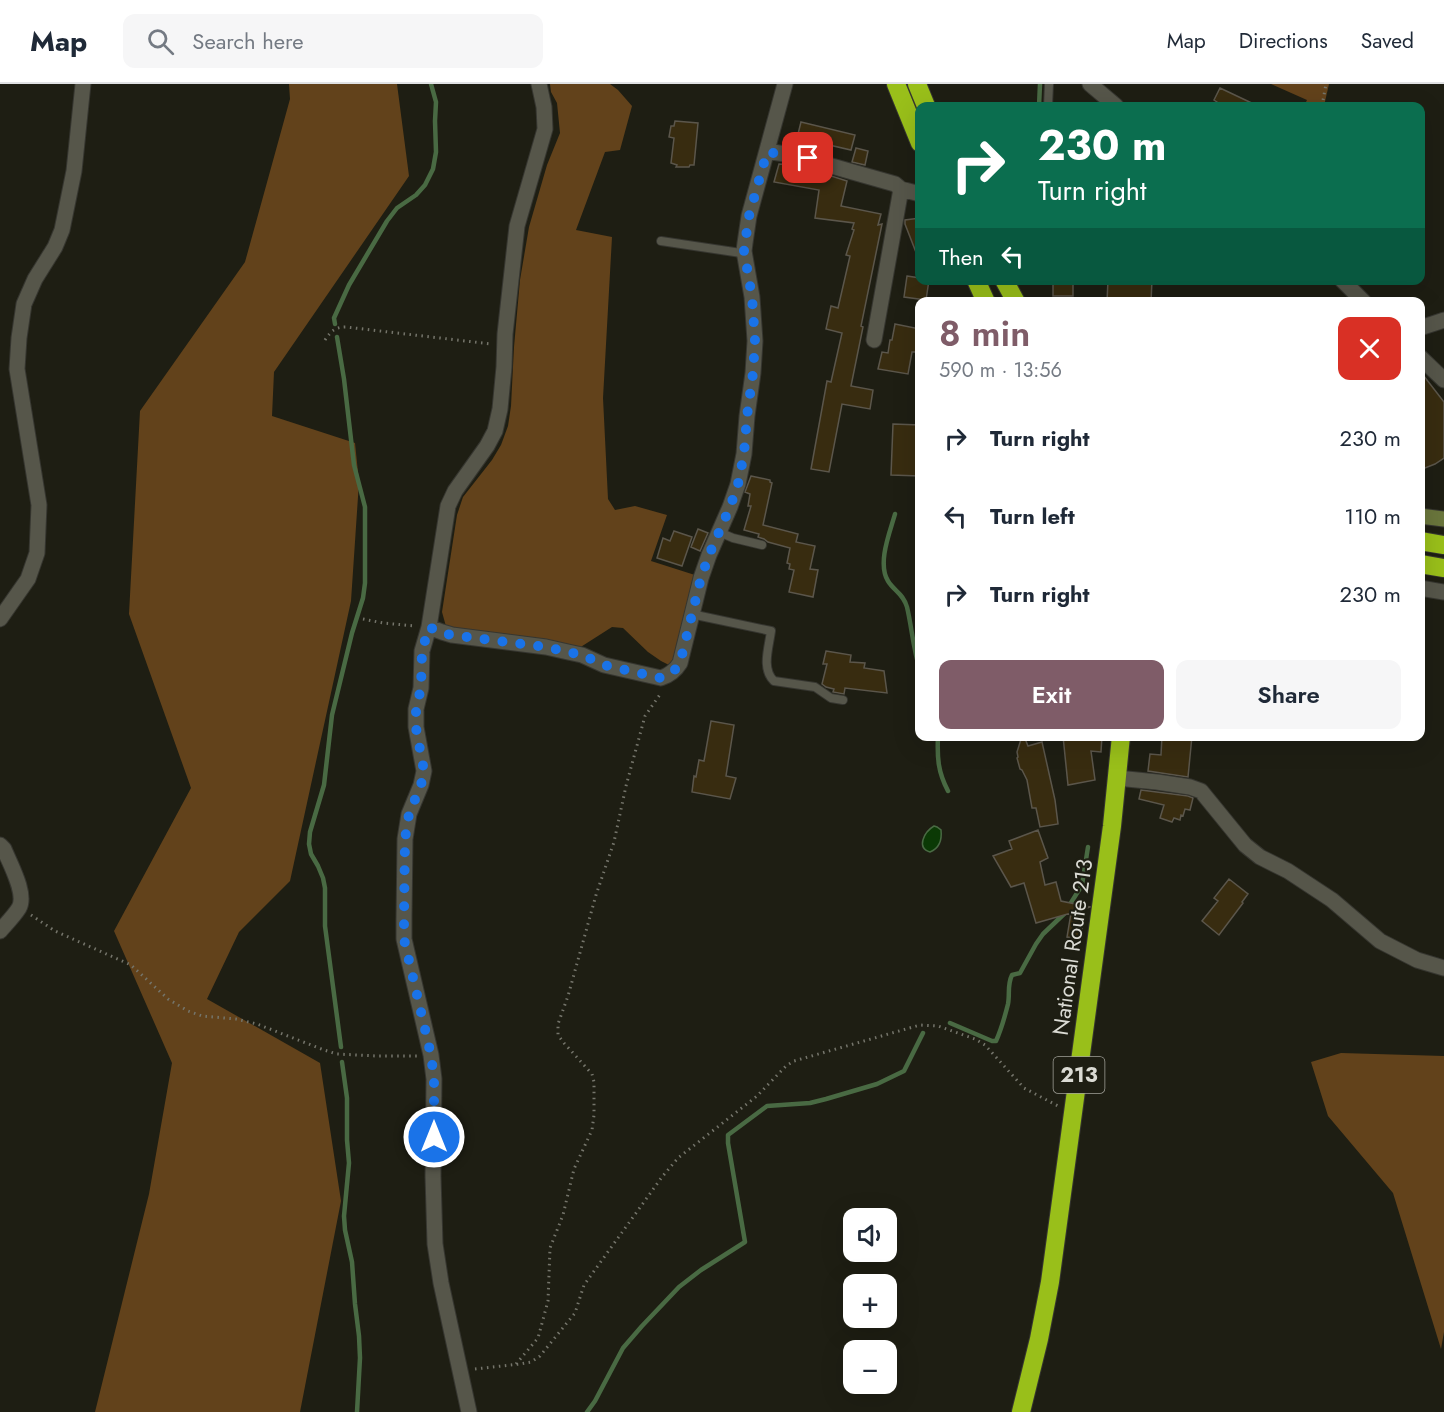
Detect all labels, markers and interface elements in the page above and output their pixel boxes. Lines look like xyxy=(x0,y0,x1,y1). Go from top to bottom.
search box xyxy=(123,14,543,68)
text: Map xyxy=(30,21,87,62)
icon: search xyxy=(144,25,177,58)
text: Search here xyxy=(192,25,304,57)
text: Map xyxy=(1167,26,1206,56)
text: Directions xyxy=(1239,26,1328,56)
text: Saved xyxy=(1361,26,1414,56)
text: 230 m xyxy=(1038,115,1166,176)
icon: right xyxy=(939,126,1017,204)
pin xyxy=(782,132,833,183)
icon: arrive xyxy=(791,141,824,174)
text: Turn right xyxy=(1038,171,1146,210)
icon: left xyxy=(996,240,1029,273)
text: Then xyxy=(939,241,984,273)
text: 8 min xyxy=(939,307,1030,359)
button: close xyxy=(1338,317,1401,380)
text: 590 m · 13:56 xyxy=(939,356,1062,385)
icon: right xyxy=(939,422,972,455)
text: Turn right xyxy=(990,422,1090,454)
text: 230 m xyxy=(1340,422,1401,454)
icon: left xyxy=(939,500,972,533)
text: Turn left xyxy=(990,500,1075,532)
text: 110 m xyxy=(1344,500,1401,532)
icon: right xyxy=(939,578,972,611)
text: Turn right xyxy=(990,578,1090,610)
text: 230 m xyxy=(1340,578,1401,610)
button: Exit xyxy=(939,660,1164,729)
button: Share xyxy=(1176,660,1401,729)
street label: National Route 213 xyxy=(1044,857,1100,1037)
road number: 213 xyxy=(1054,1057,1104,1093)
position arrow xyxy=(402,1105,466,1169)
map controls xyxy=(843,1208,897,1394)
button: sound xyxy=(843,1208,897,1262)
button: + xyxy=(843,1274,897,1328)
button: − xyxy=(843,1340,897,1394)

